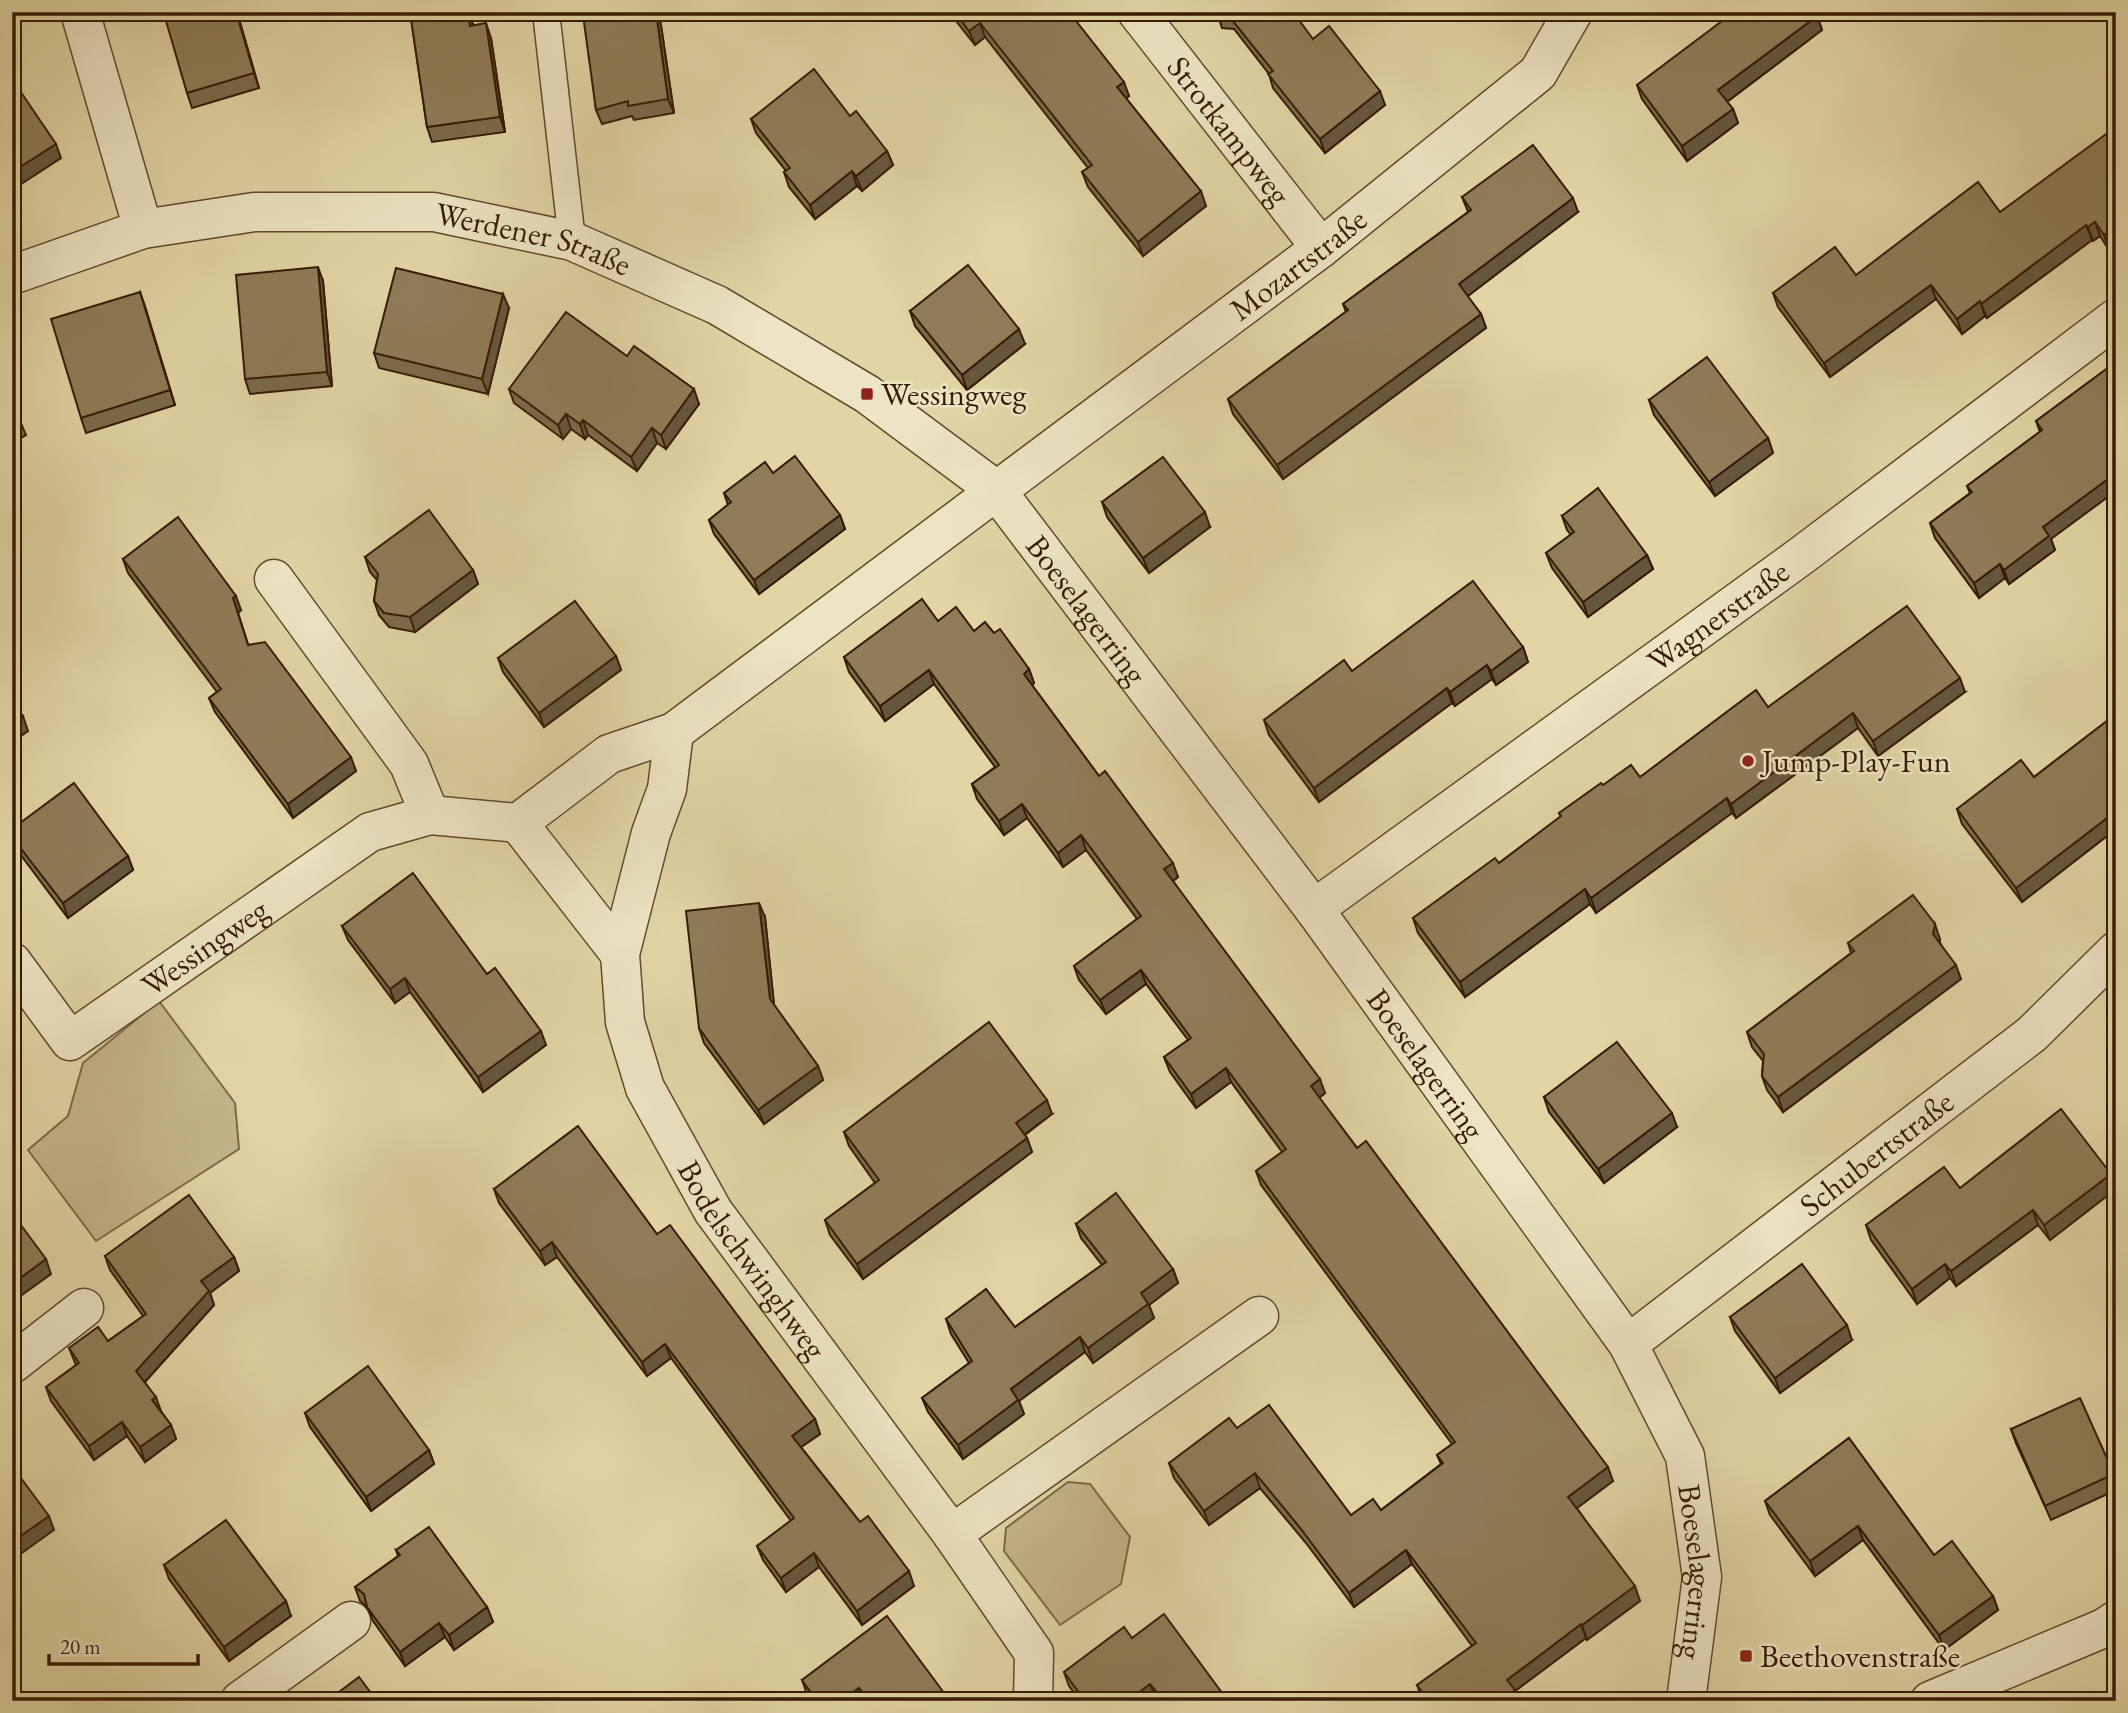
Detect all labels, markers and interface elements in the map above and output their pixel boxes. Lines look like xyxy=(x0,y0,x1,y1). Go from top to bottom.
street label: Strotkampweg xyxy=(1158,47,1301,214)
street label: Werdener Straße xyxy=(432,192,638,286)
street label: Mozartstraße xyxy=(1221,199,1375,330)
place label: Wessingweg xyxy=(881,373,1028,415)
marker: Wessingweg xyxy=(859,386,875,402)
street label: Boeselagerring xyxy=(1017,526,1158,694)
street label: Wagnerstraße xyxy=(1639,551,1797,682)
place label: Jump-Play-Fun xyxy=(1759,740,1951,782)
marker: Jump-Play-Fun xyxy=(1740,753,1756,769)
street label: Wessingweg xyxy=(133,888,277,1006)
street label: Boeselagerring xyxy=(1357,980,1495,1149)
street label: Schubertstraße xyxy=(1791,1081,1962,1226)
street label: Bodelschwinghweg xyxy=(668,1153,837,1368)
street label: Boeselagerring xyxy=(1668,1481,1723,1663)
scale bar xyxy=(49,1622,198,1666)
text: 20 m xyxy=(60,1633,101,1660)
place label: Beethovenstraße xyxy=(1760,1635,1960,1677)
marker: Beethovenstraße xyxy=(1738,1648,1754,1664)

